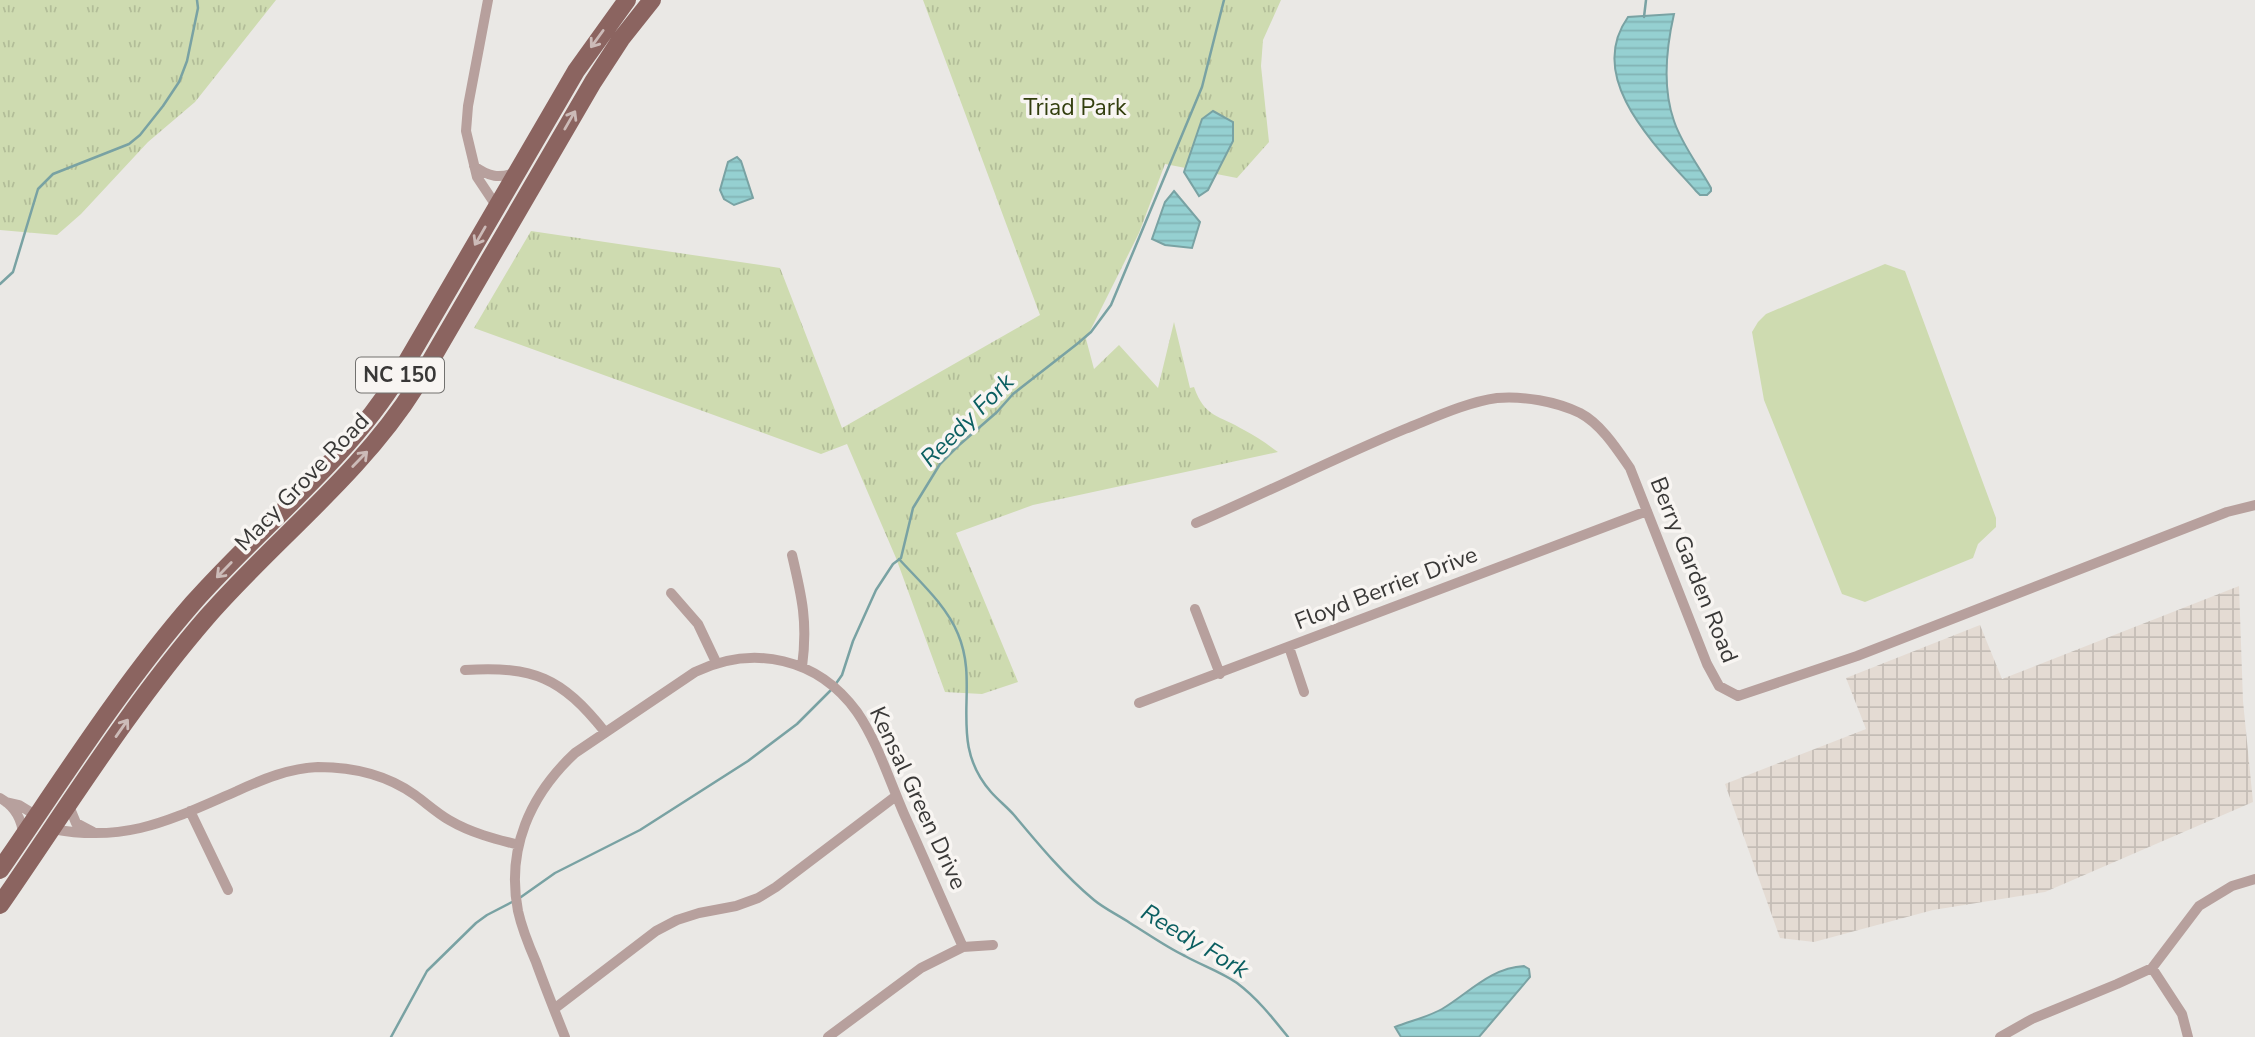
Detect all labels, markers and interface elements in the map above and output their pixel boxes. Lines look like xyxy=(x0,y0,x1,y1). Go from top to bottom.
one-way arrow xyxy=(590,29,604,48)
park label: Triad Park xyxy=(1023,92,1127,123)
one-way arrow xyxy=(563,111,577,131)
one-way arrow xyxy=(473,226,487,246)
road number: NC 150 xyxy=(356,358,444,392)
water label: Reedy Fork xyxy=(913,365,1022,474)
street label: Macy Grove Road xyxy=(228,406,376,558)
one-way arrow xyxy=(352,451,369,468)
street label: Berry Garden Road xyxy=(1643,473,1745,667)
street label: Floyd Berrier Drive xyxy=(1290,539,1482,637)
one-way arrow xyxy=(215,561,232,578)
street label: Kensal Green Drive xyxy=(862,702,974,894)
one-way arrow xyxy=(115,719,129,738)
water label: Reedy Fork xyxy=(1135,896,1256,986)

